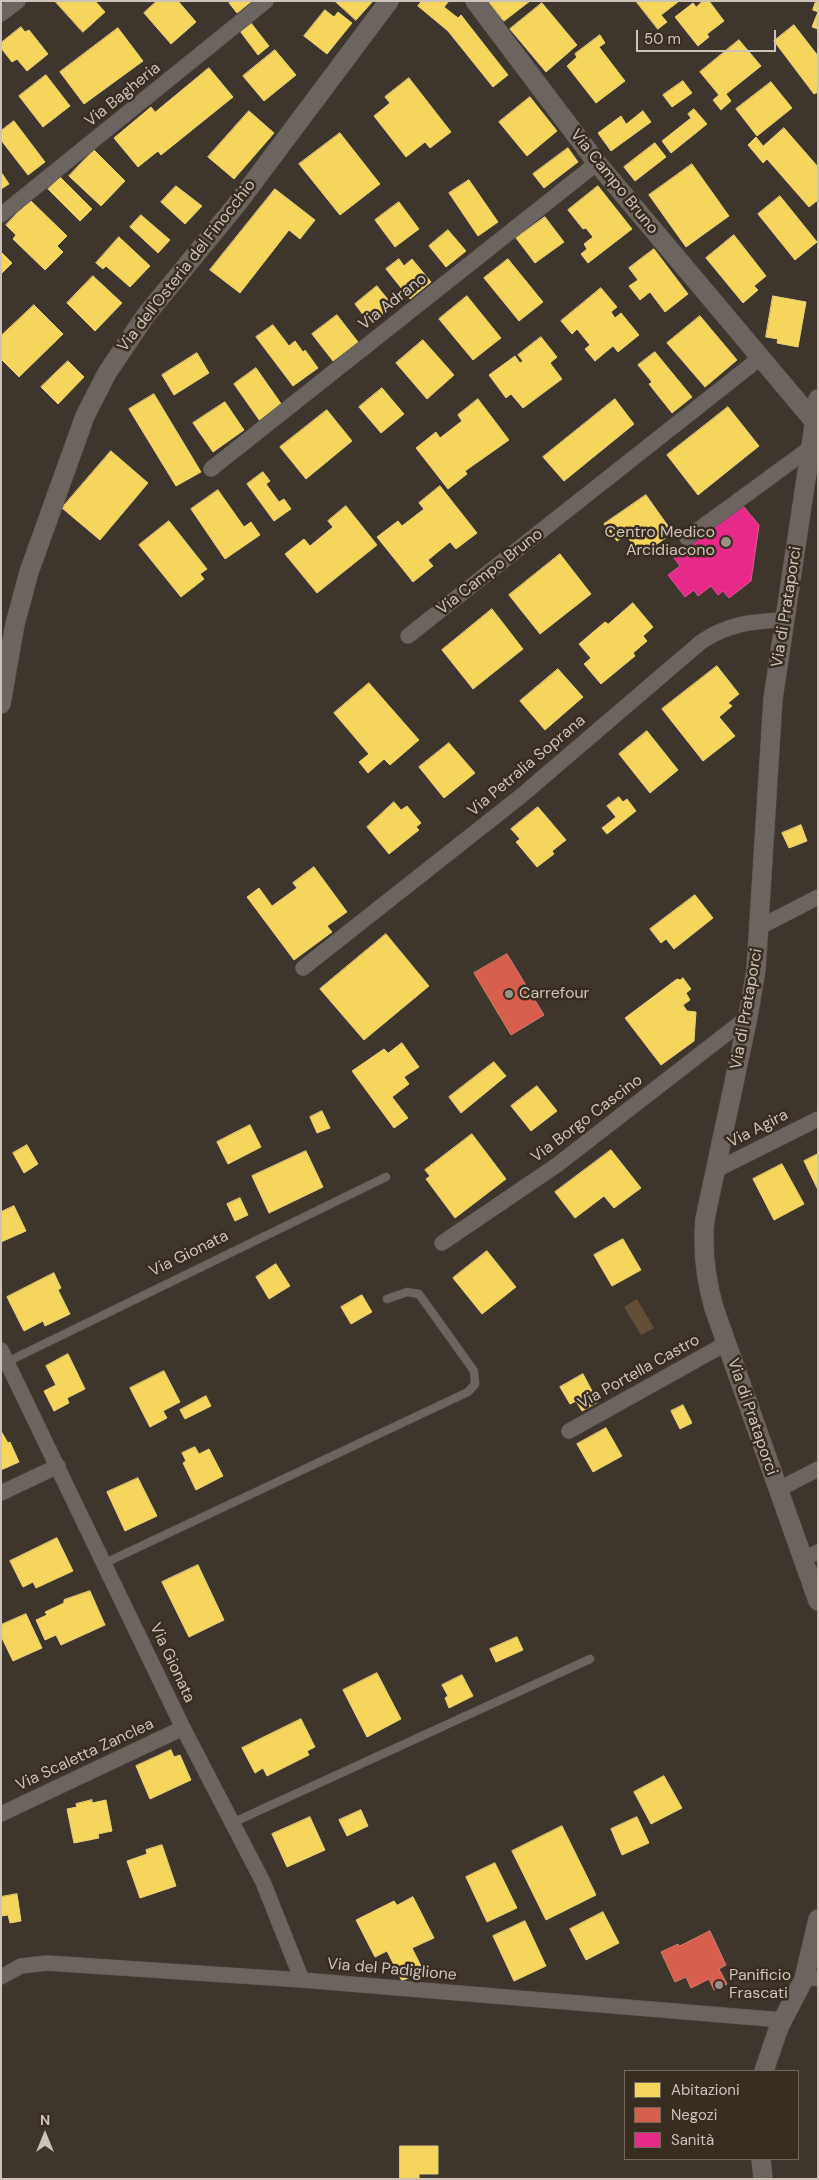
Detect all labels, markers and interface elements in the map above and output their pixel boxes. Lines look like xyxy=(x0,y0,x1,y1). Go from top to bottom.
scale bar xyxy=(639,20,779,52)
text: 50 m xyxy=(644,29,681,49)
street label: Via Bagheria xyxy=(81,59,165,131)
street label: Via Campo Bruno xyxy=(566,126,662,238)
street label: Via dell'Osteria del Finocchio xyxy=(114,176,260,356)
street label: Via Adrano xyxy=(355,269,431,335)
place label: Centro Medico Arcidiacono xyxy=(605,523,715,561)
street label: Via Campo Bruno xyxy=(433,525,547,619)
marker: Centro Medico Arcidiacono xyxy=(719,535,733,549)
street label: Via di Prataporci xyxy=(768,545,806,669)
street label: Via Petralia Soprana xyxy=(464,711,590,821)
street label: Via di Prataporci xyxy=(727,947,767,1071)
place label: Carrefour xyxy=(519,984,589,1004)
marker: Carrefour xyxy=(503,988,515,1000)
street label: Via Borgo Cascino xyxy=(527,1071,647,1167)
street label: Via Agira xyxy=(724,1106,792,1152)
street label: Via Gionata xyxy=(146,1227,232,1281)
street label: Via Portella Castro xyxy=(575,1331,703,1413)
street label: Via di Prataporci xyxy=(723,1356,781,1478)
street label: Via Gionata xyxy=(145,1620,199,1706)
street label: Via Scaletta Zanclea xyxy=(13,1715,157,1795)
street label: Via del Padiglione xyxy=(326,1955,458,1985)
place label: Panificio Frascati xyxy=(729,1966,791,2004)
marker: Panificio Frascati xyxy=(713,1979,725,1991)
legend xyxy=(624,2070,799,2160)
text: Abitazioni xyxy=(671,2080,740,2100)
text: Negozi xyxy=(671,2105,717,2125)
north arrow xyxy=(20,2110,70,2160)
text: N xyxy=(40,2111,50,2129)
text: Sanità xyxy=(671,2130,714,2150)

